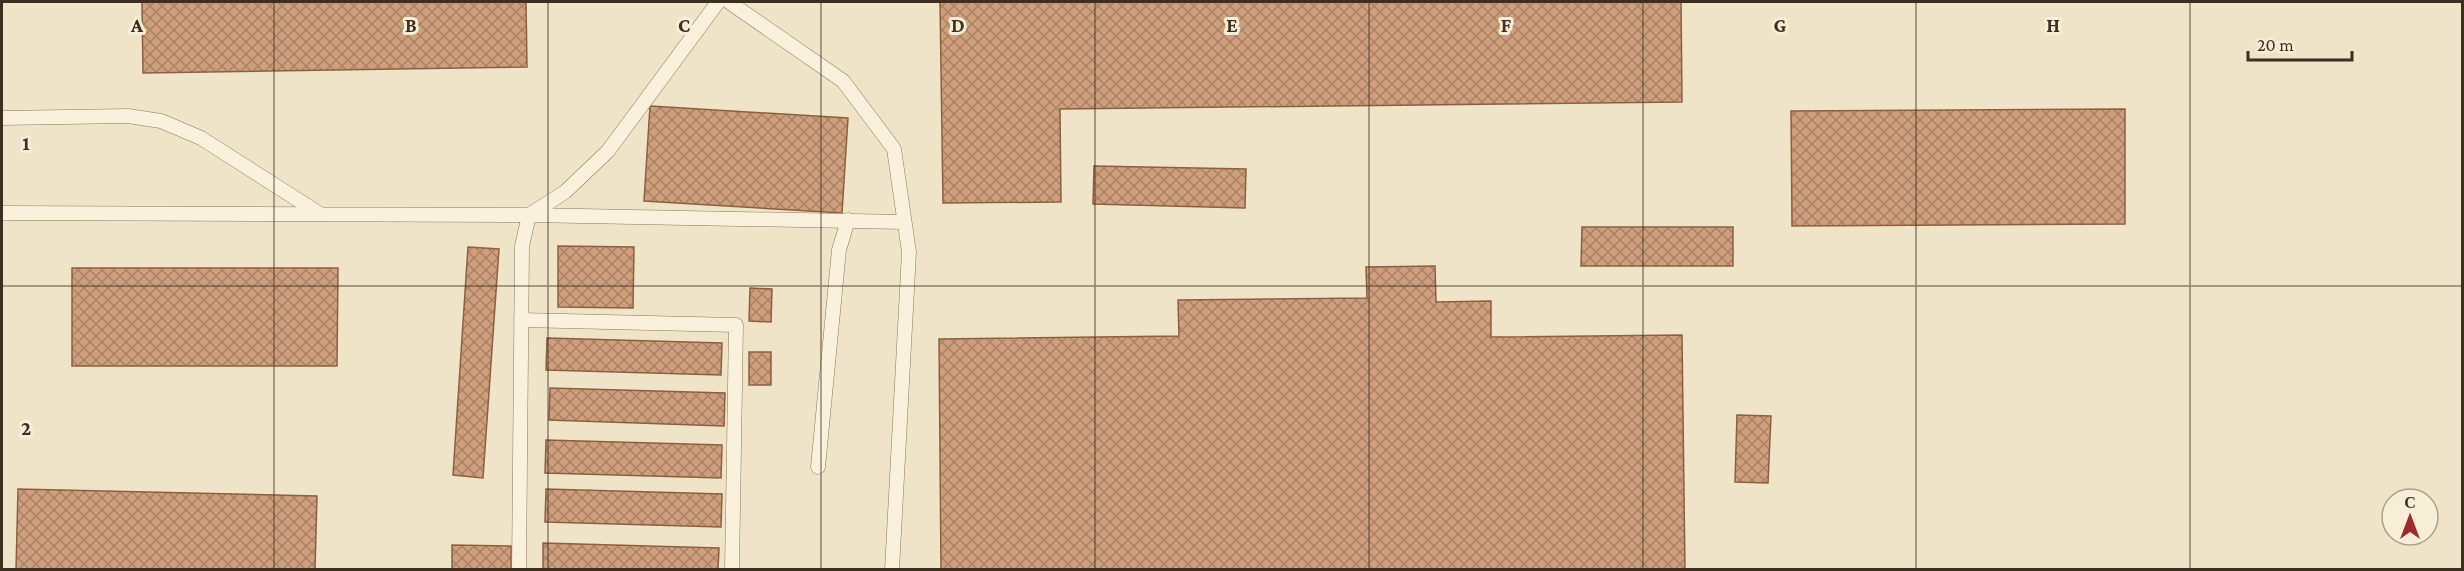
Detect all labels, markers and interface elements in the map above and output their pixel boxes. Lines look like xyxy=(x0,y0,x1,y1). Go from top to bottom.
text: A xyxy=(130,14,144,36)
text: B xyxy=(405,14,417,36)
text: C xyxy=(678,14,690,36)
text: D xyxy=(951,14,965,36)
text: E xyxy=(1226,14,1238,36)
text: F xyxy=(1501,14,1512,36)
text: G xyxy=(1774,14,1787,36)
text: H xyxy=(2046,14,2060,36)
scale bar xyxy=(2248,24,2352,62)
text: 20 m xyxy=(2257,35,2294,55)
text: 1 xyxy=(22,132,30,154)
text: 2 xyxy=(21,417,31,439)
north arrow xyxy=(2380,487,2440,547)
text: С xyxy=(2404,494,2416,511)

